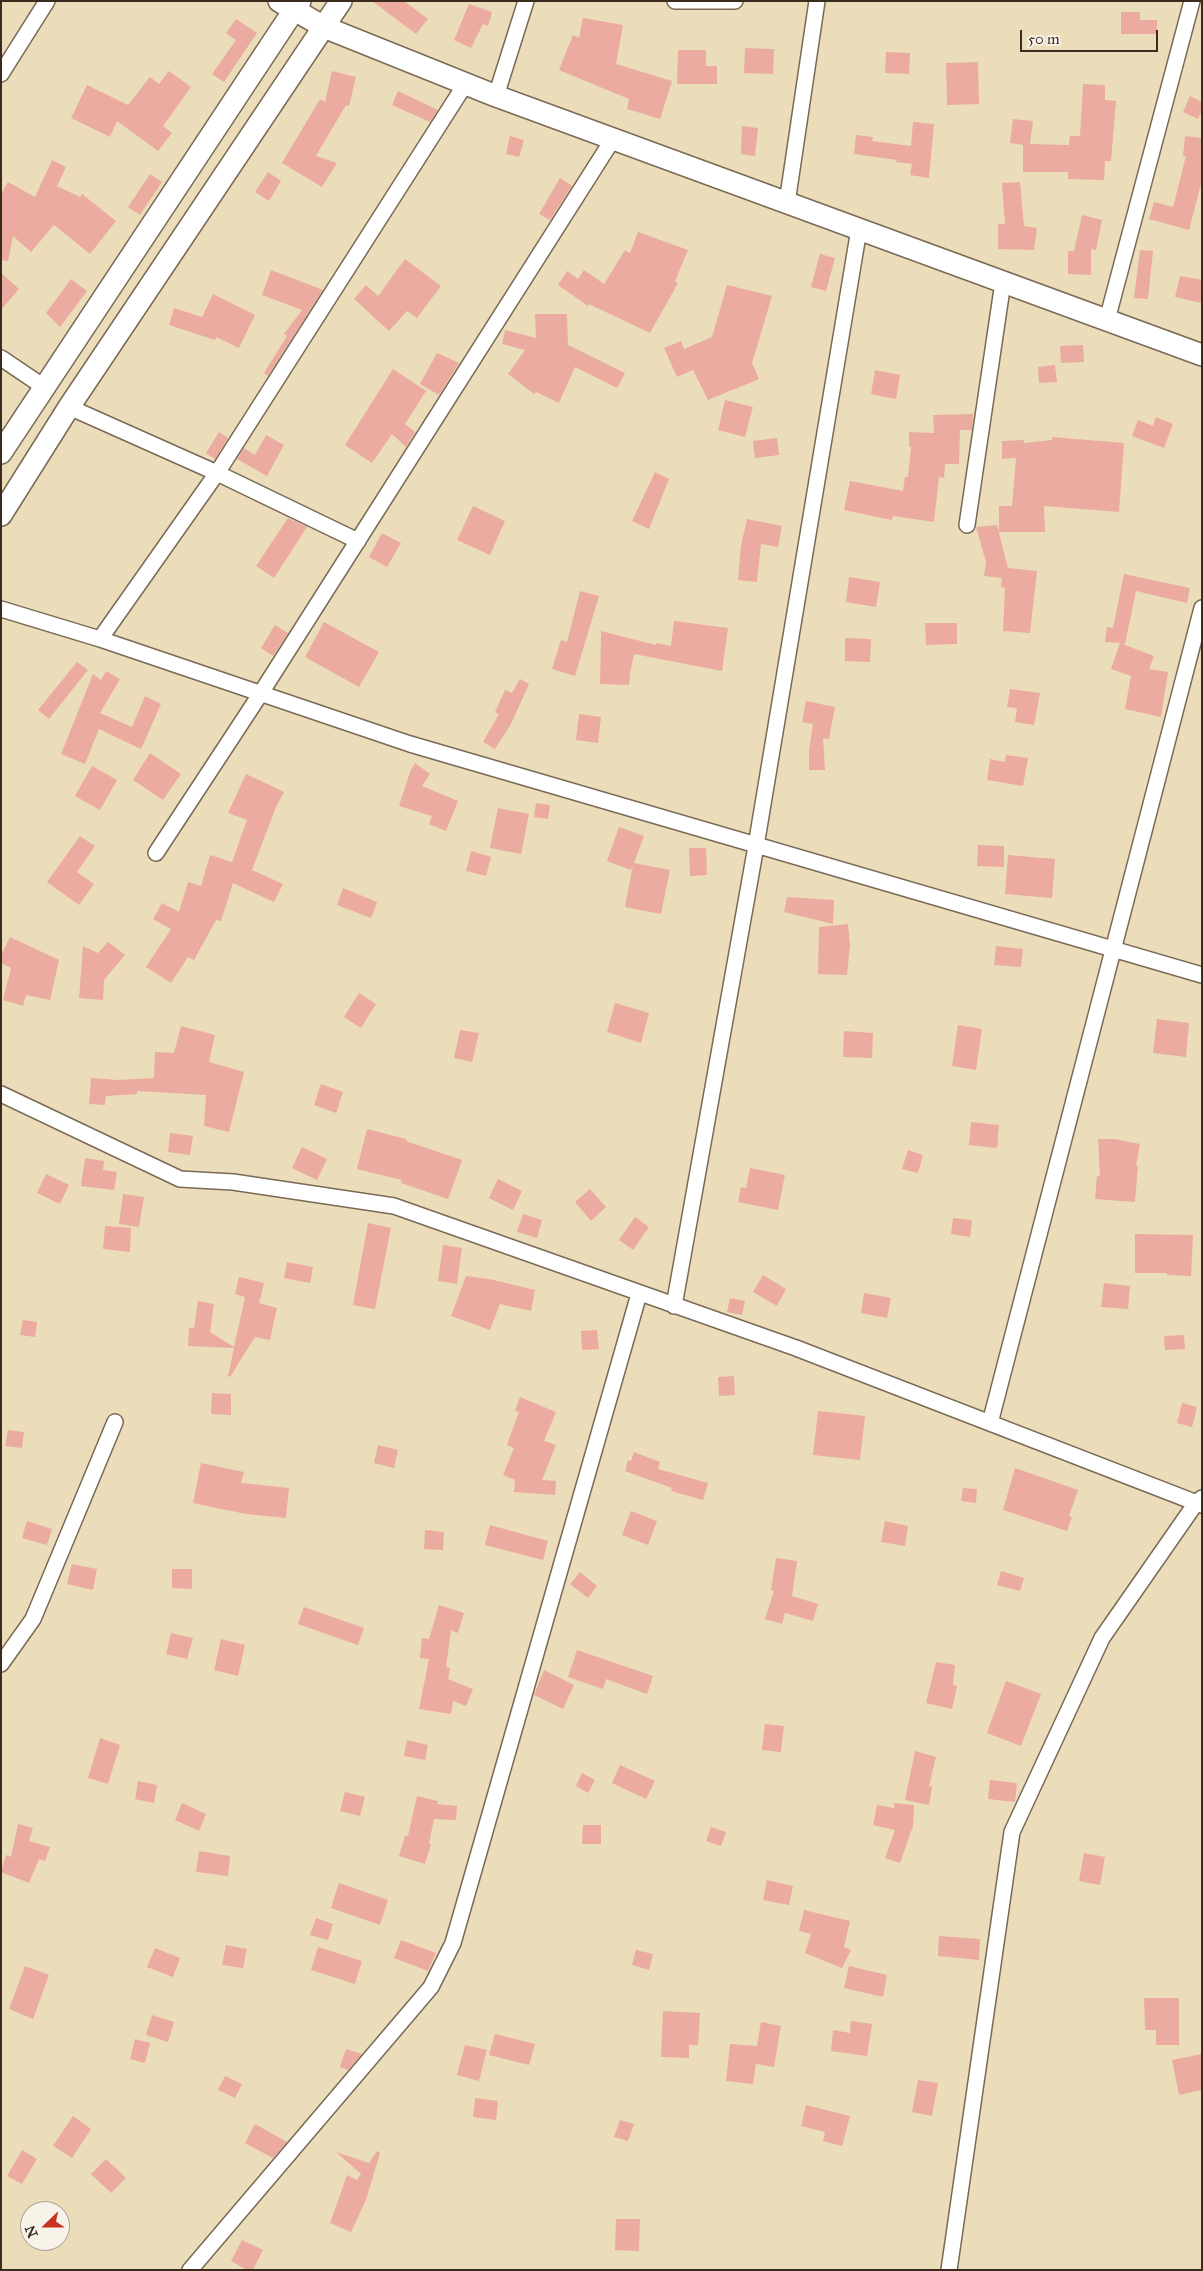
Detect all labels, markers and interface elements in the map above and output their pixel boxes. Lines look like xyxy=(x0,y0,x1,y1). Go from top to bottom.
scale bar xyxy=(1023,20,1160,52)
text: 50 m xyxy=(1028,30,1060,48)
north arrow xyxy=(20,2201,70,2251)
text: N xyxy=(21,2223,42,2240)

